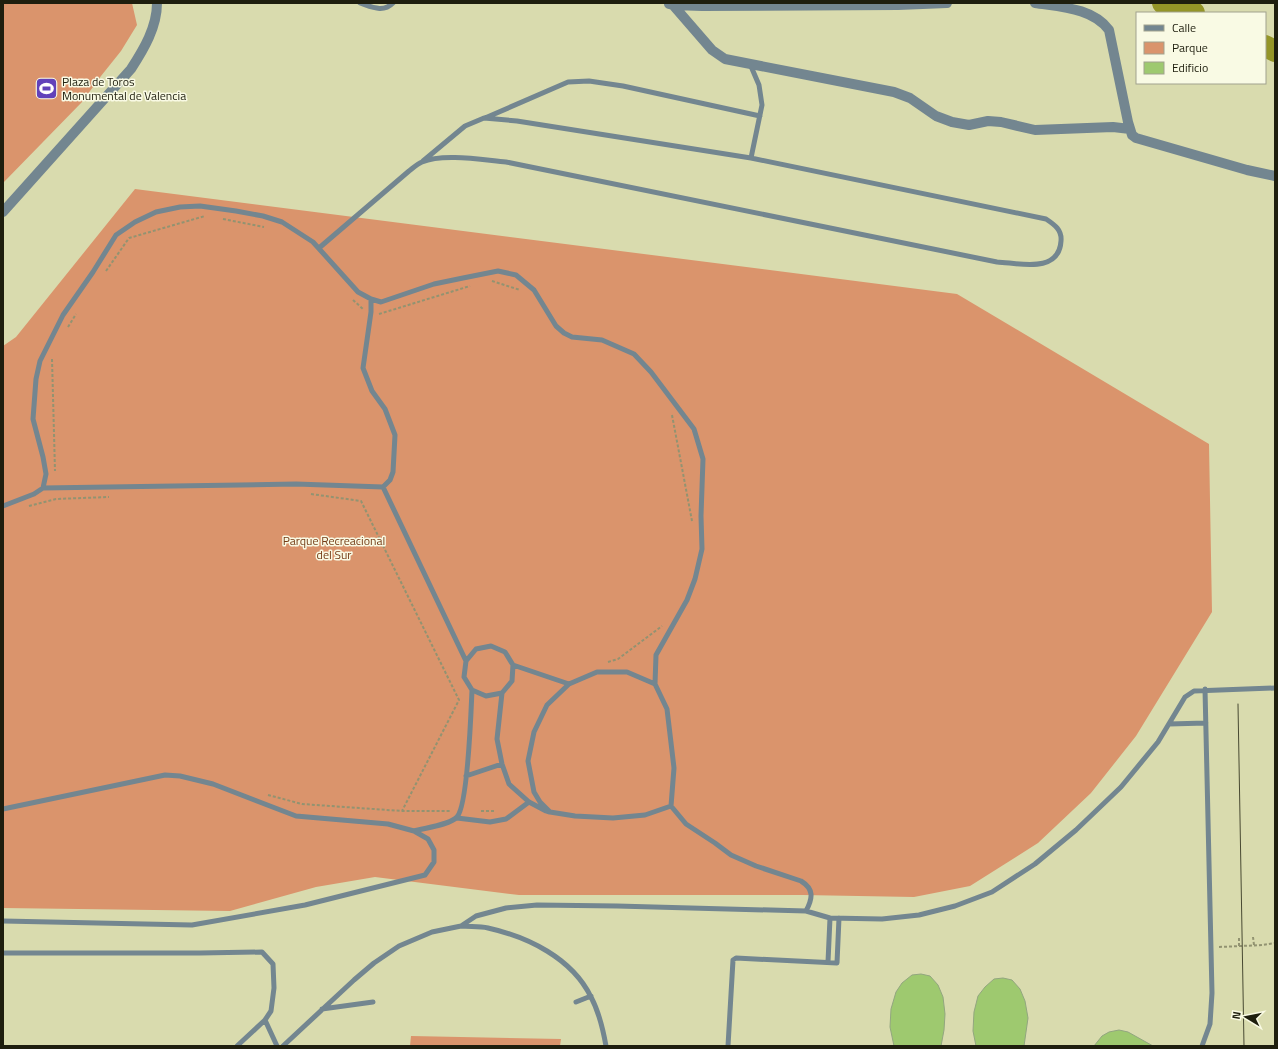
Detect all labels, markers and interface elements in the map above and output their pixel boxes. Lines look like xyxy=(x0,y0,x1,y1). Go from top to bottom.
legend xyxy=(1136,12,1266,84)
text: Calle xyxy=(1172,18,1196,37)
text: Parque xyxy=(1172,38,1208,57)
text: Edificio xyxy=(1172,58,1208,77)
place label: Plaza de Toros Monumental de Valencia xyxy=(62,72,186,105)
sports icon: Plaza de Toros Monumental de Valencia xyxy=(34,76,60,102)
park label: Parque Recreacional del Sur xyxy=(283,531,385,564)
north arrow xyxy=(1226,997,1266,1037)
text: N xyxy=(1228,1010,1245,1020)

